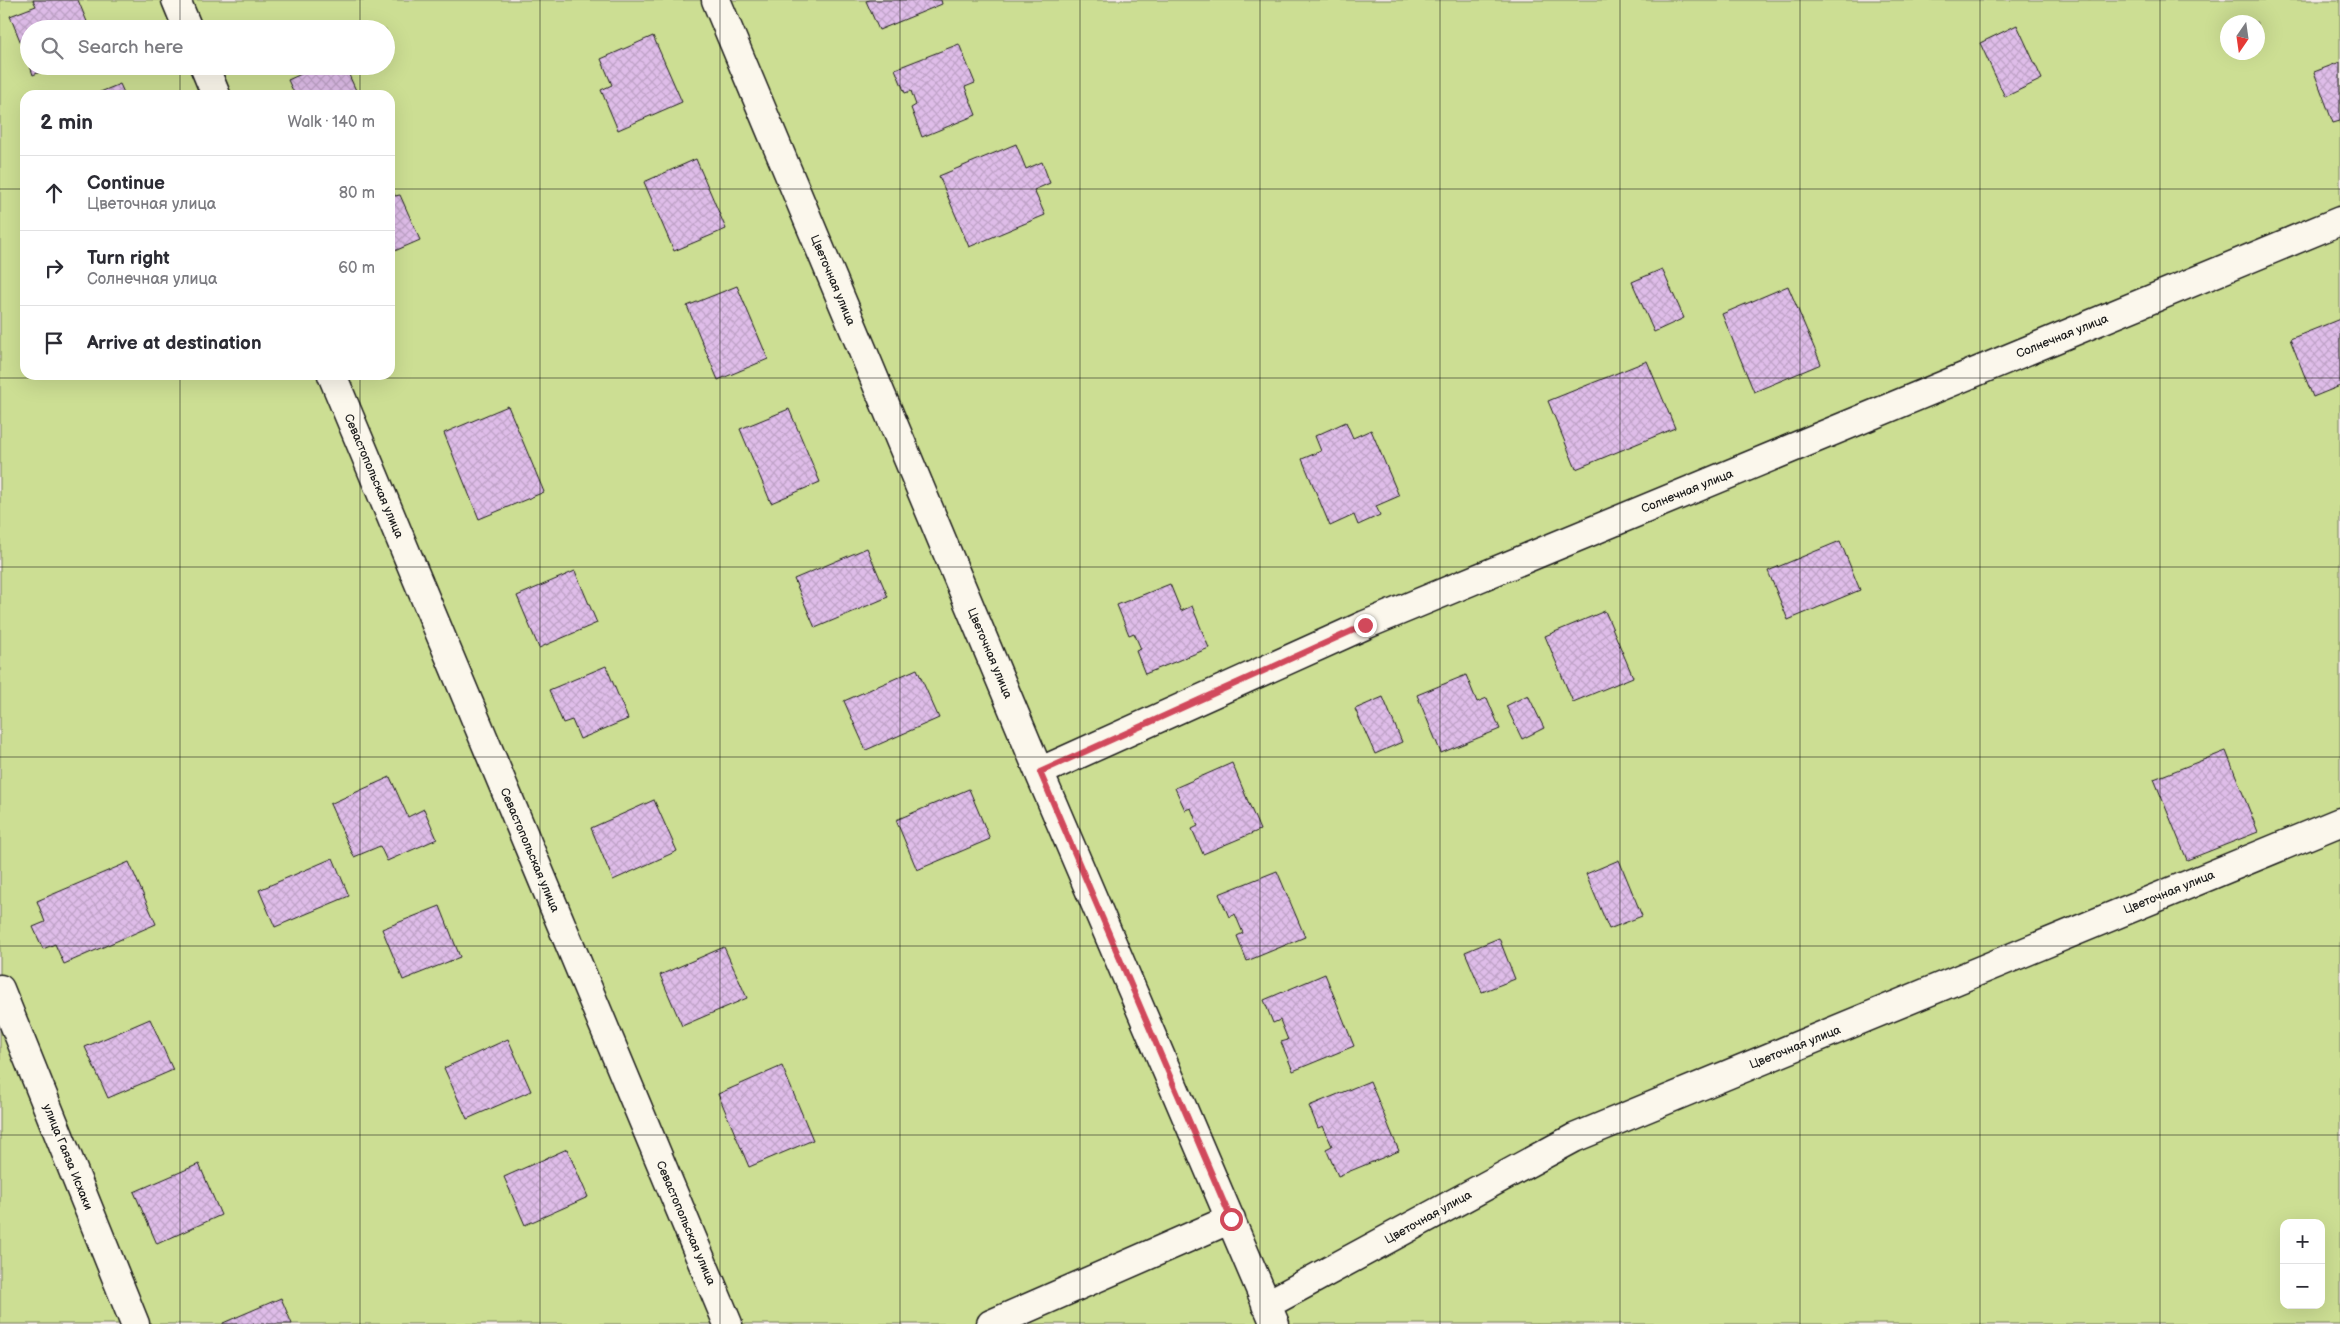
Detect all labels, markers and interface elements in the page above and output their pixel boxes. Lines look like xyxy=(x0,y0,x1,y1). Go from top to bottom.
north arrow xyxy=(2220,15,2265,60)
search box xyxy=(20,20,395,75)
icon: search xyxy=(38,34,66,62)
text: Search here xyxy=(78,36,183,59)
text: 2 min xyxy=(40,110,93,135)
text: Walk · 140 m xyxy=(288,113,375,132)
text: Continue xyxy=(87,172,165,195)
icon: ahead xyxy=(40,179,68,207)
text: 80 m xyxy=(339,184,375,203)
text: Цветочная улица xyxy=(87,195,216,214)
street label: Цветочная улица xyxy=(807,233,858,328)
text: Turn right xyxy=(87,247,170,270)
icon: right xyxy=(40,254,68,282)
text: 60 m xyxy=(338,259,375,278)
text: Солнечная улица xyxy=(87,270,217,289)
street label: Солнечная улица xyxy=(2014,311,2110,362)
icon: arrive xyxy=(40,329,68,357)
text: Arrive at destination xyxy=(87,332,262,355)
street label: Севастопольская улица xyxy=(340,412,407,541)
street label: Солнечная улица xyxy=(1639,466,1735,517)
street label: Цветочная улица xyxy=(964,606,1015,701)
route end xyxy=(1354,614,1377,637)
street label: Севастопольская улица xyxy=(496,786,563,915)
street label: Цветочная улица xyxy=(2121,867,2217,918)
street label: Цветочная улица xyxy=(1747,1022,1843,1073)
street label: улица Гаяза Исхаки xyxy=(39,1102,96,1212)
street label: Севастопольская улица xyxy=(652,1159,719,1288)
street label: Цветочная улица xyxy=(1382,1187,1474,1247)
route start xyxy=(1220,1208,1243,1231)
map controls xyxy=(2280,1219,2325,1309)
button: + xyxy=(2280,1219,2325,1264)
button: − xyxy=(2280,1264,2325,1309)

